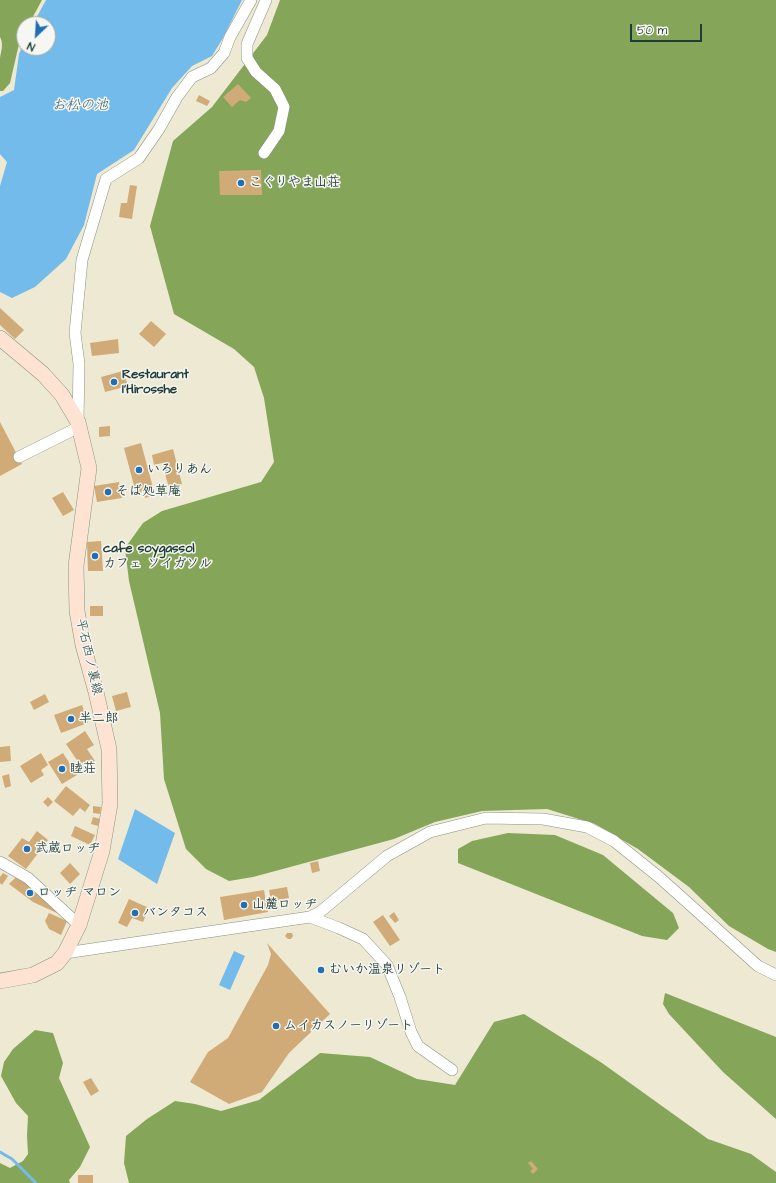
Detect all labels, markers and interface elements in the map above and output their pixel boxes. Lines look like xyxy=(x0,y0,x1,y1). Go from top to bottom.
north arrow xyxy=(16,16,56,56)
scale bar xyxy=(632,16,704,42)
text: 50 m xyxy=(637,22,667,39)
text: N xyxy=(25,38,37,55)
water label: お松の池 xyxy=(52,98,108,114)
place label: こぐりやま山荘 xyxy=(249,175,340,191)
marker: こぐりやま山荘 xyxy=(236,178,246,188)
place label: Restaurant I'Hirosshe xyxy=(122,367,189,398)
marker: Restaurant I'Hirosshe xyxy=(109,377,119,387)
place label: いろりあん xyxy=(147,462,212,478)
marker: いろりあん xyxy=(134,465,144,475)
place label: そば処草庵 xyxy=(116,484,181,500)
marker: そば処草庵 xyxy=(103,487,113,497)
place label: cafe soygassol カフェ ソイガソル xyxy=(103,541,212,572)
marker: cafe soygassol カフェ ソイガソル xyxy=(90,551,100,561)
street label: 平石西ノ裏線 xyxy=(72,617,104,697)
place label: 半二郎 xyxy=(79,711,118,727)
marker: 半二郎 xyxy=(66,714,76,724)
place label: 睦荘 xyxy=(70,761,96,777)
marker: 睦荘 xyxy=(57,764,67,774)
place label: 武蔵ロッヂ xyxy=(35,841,100,857)
marker: 武蔵ロッヂ xyxy=(22,844,32,854)
place label: ロッヂ マロン xyxy=(38,885,121,901)
marker: ロッヂ マロン xyxy=(25,888,35,898)
place label: 山麓ロッヂ xyxy=(252,897,317,913)
marker: 山麓ロッヂ xyxy=(239,900,249,910)
place label: バンタコス xyxy=(143,905,208,921)
marker: バンタコス xyxy=(130,908,140,918)
place label: むいか温泉リゾート xyxy=(329,962,445,978)
marker: むいか温泉リゾート xyxy=(316,965,326,975)
place label: ムイカスノーリゾート xyxy=(284,1018,413,1034)
marker: ムイカスノーリゾート xyxy=(271,1021,281,1031)

